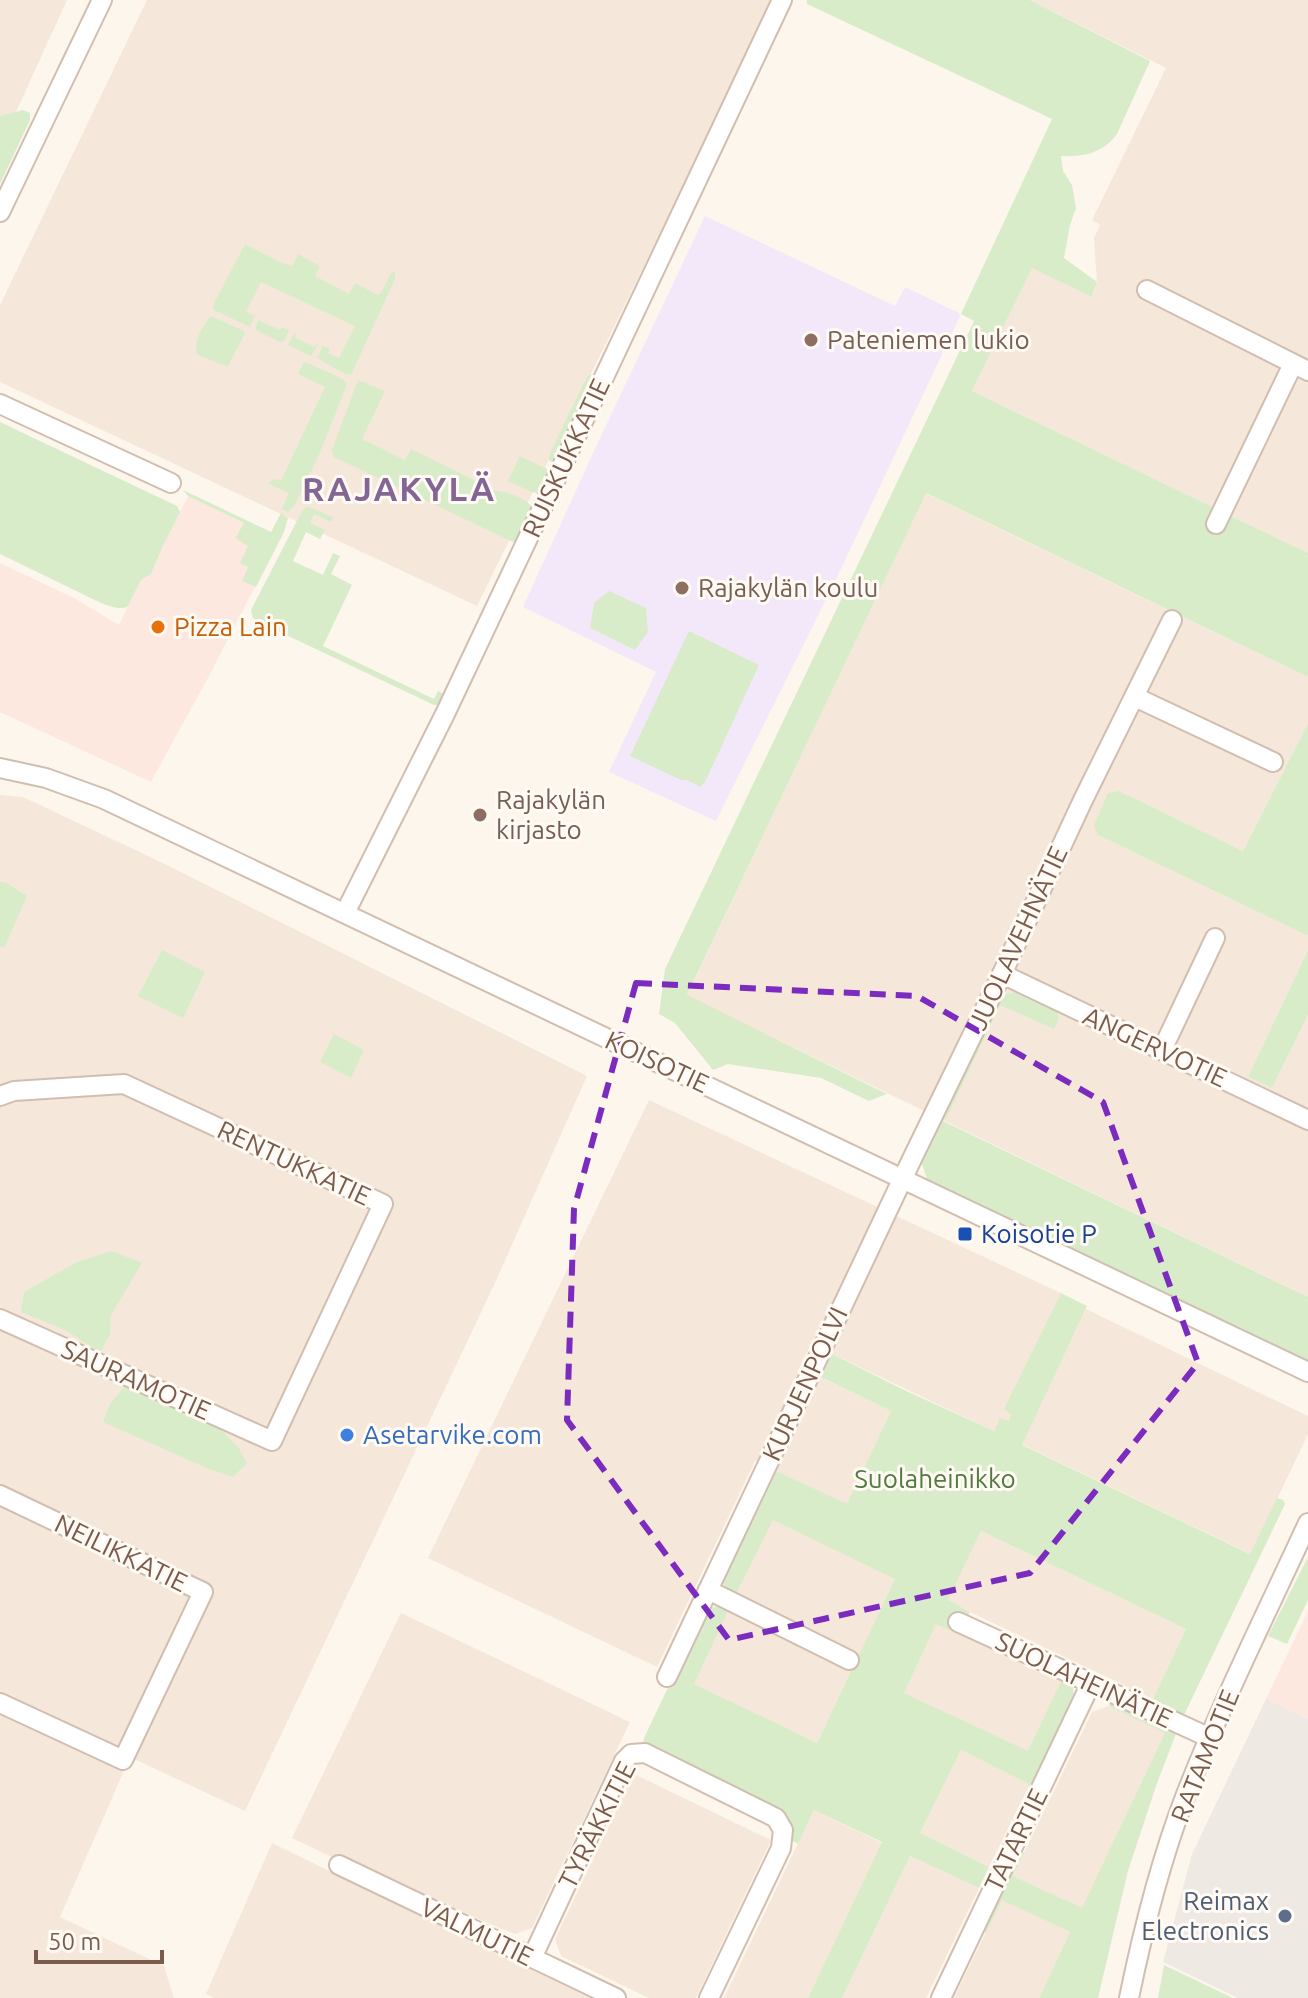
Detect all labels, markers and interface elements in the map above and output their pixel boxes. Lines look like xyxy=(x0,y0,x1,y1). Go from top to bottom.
place label: Pateniemen lukio xyxy=(827,325,1030,354)
marker: Pateniemen lukio xyxy=(802,331,820,349)
street label: RUISKUKKATIE xyxy=(516,374,615,542)
district label: RAJAKYLÄ xyxy=(302,469,496,507)
place label: Rajakylän koulu xyxy=(698,573,878,602)
marker: Rajakylän koulu xyxy=(673,579,691,597)
place label: Pizza Lain xyxy=(174,612,287,641)
marker: Pizza Lain xyxy=(149,618,167,636)
place label: Rajakylän kirjasto xyxy=(496,785,606,844)
marker: Rajakylän kirjasto xyxy=(471,806,489,824)
street label: JUOLAVEHNÄTIE xyxy=(962,841,1073,1034)
street label: ANGERVOTIE xyxy=(1079,1001,1232,1092)
street label: KOISOTIE xyxy=(601,1025,714,1098)
street label: RENTUKKATIE xyxy=(213,1114,375,1211)
place label: Koisotie P xyxy=(981,1219,1097,1248)
marker: Koisotie P xyxy=(956,1225,974,1243)
street label: KURJENPOLVI xyxy=(756,1302,853,1465)
street label: SAURAMOTIE xyxy=(57,1334,215,1425)
place label: Asetarvike.com xyxy=(363,1420,542,1449)
marker: Asetarvike.com xyxy=(338,1426,356,1444)
park label: Suolaheinikko xyxy=(854,1464,1016,1493)
street label: NEILIKKATIE xyxy=(50,1508,192,1597)
street label: SUOLAHEINÄTIE xyxy=(991,1626,1177,1733)
street label: RATAMOTIE xyxy=(1165,1685,1244,1826)
street label: TYRÄKKITIE xyxy=(552,1757,641,1893)
street label: TATARTIE xyxy=(978,1784,1053,1896)
place label: Reimax Electronics xyxy=(1141,1886,1269,1945)
street label: VALMUTIE xyxy=(416,1892,538,1971)
marker: Reimax Electronics xyxy=(1276,1907,1294,1925)
scale bar xyxy=(36,1914,162,1964)
text: 50 m xyxy=(48,1928,101,1955)

